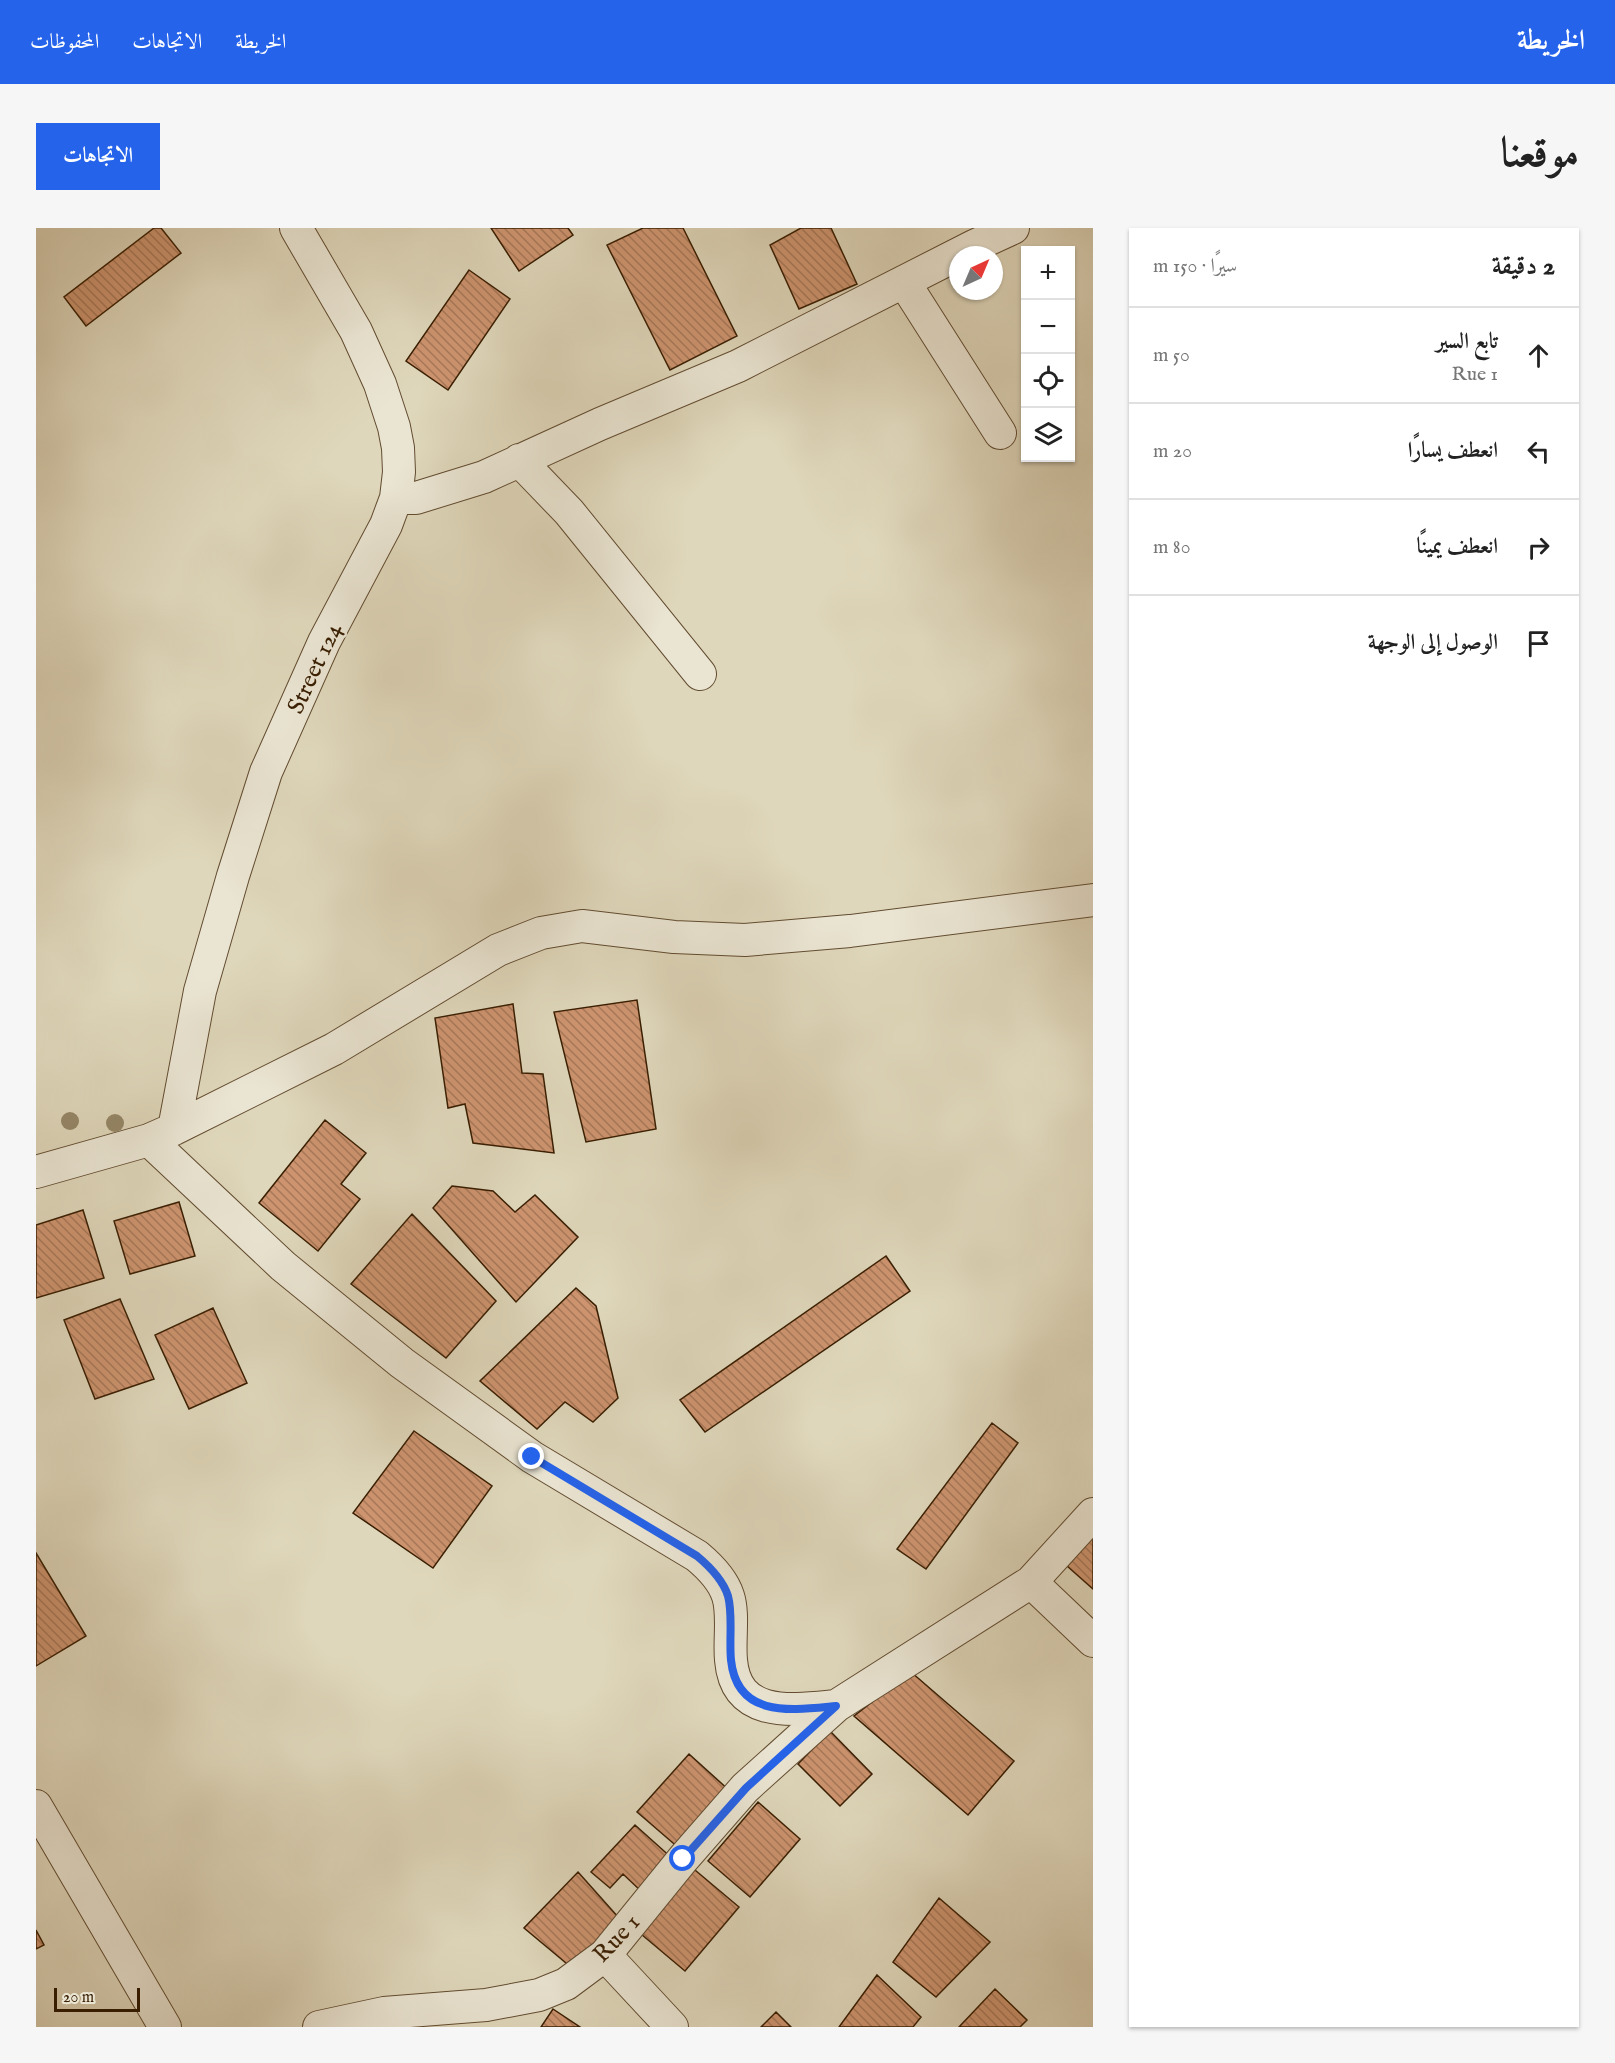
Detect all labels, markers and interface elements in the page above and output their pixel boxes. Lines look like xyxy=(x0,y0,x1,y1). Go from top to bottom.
text: الخريطة xyxy=(1517,24,1585,59)
text: المحفوظات xyxy=(30,29,99,56)
text: الاتجاهات xyxy=(132,29,202,56)
text: الخريطة xyxy=(235,29,286,56)
button: الاتجاهات xyxy=(36,123,160,190)
text: موقعنا xyxy=(1501,128,1579,181)
north arrow xyxy=(949,246,1003,300)
map controls xyxy=(1021,246,1075,462)
button: + xyxy=(1021,246,1075,300)
text: 2 دقيقة xyxy=(1492,250,1555,283)
text: سيرًا · 150 m xyxy=(1153,254,1237,279)
button: − xyxy=(1021,300,1075,354)
text: تابع السير xyxy=(1436,328,1498,356)
icon: ahead xyxy=(1522,339,1555,372)
text: 50 m xyxy=(1153,343,1190,368)
button: locate xyxy=(1021,354,1075,408)
text: Rue 1 xyxy=(1452,362,1498,387)
button: layers xyxy=(1021,408,1075,462)
icon: left xyxy=(1522,435,1555,468)
text: انعطف يسارًا xyxy=(1408,437,1498,465)
text: 20 m xyxy=(1153,439,1192,464)
icon: right xyxy=(1522,531,1555,564)
text: انعطف يمينًا xyxy=(1417,533,1498,561)
text: 80 m xyxy=(1153,535,1191,560)
street label: Street 124 xyxy=(281,618,350,719)
icon: arrive xyxy=(1522,627,1555,660)
text: الوصول إلى الوجهة xyxy=(1368,629,1498,657)
route end xyxy=(518,1443,544,1469)
route start xyxy=(669,1845,695,1871)
street label: Rue 1 xyxy=(587,1908,647,1970)
scale bar xyxy=(54,1985,140,2012)
text: 20 m xyxy=(63,1988,94,2008)

